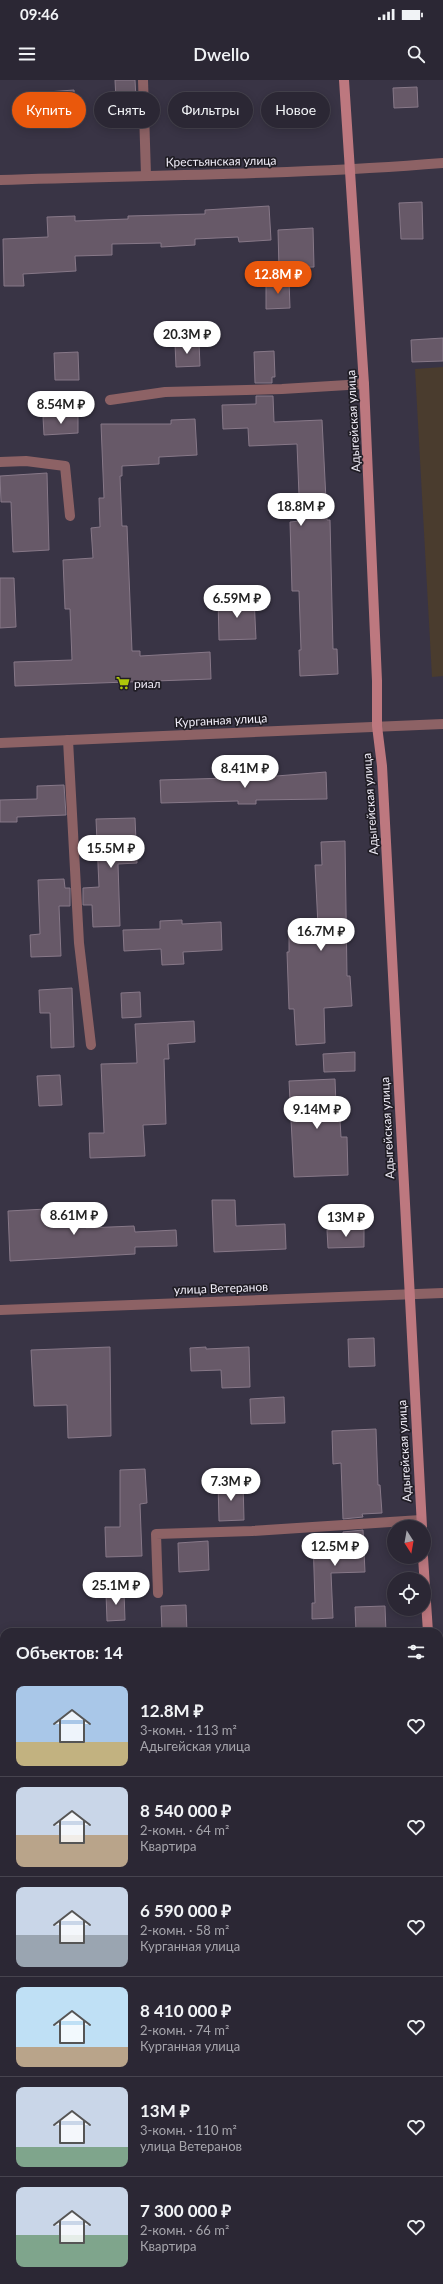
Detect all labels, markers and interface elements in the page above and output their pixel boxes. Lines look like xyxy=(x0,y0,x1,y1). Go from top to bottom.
text: 09:46 xyxy=(20,5,59,23)
icon: menu xyxy=(16,43,38,65)
text: Dwello xyxy=(193,43,250,65)
icon: search xyxy=(405,43,427,65)
chip: Купить xyxy=(12,92,86,128)
chip: Снять xyxy=(94,92,160,128)
chip: Фильтры xyxy=(168,92,253,128)
chip: Новое xyxy=(261,92,330,128)
street label: Крестьянская улица xyxy=(165,153,277,169)
pin: 12.8M ₽ xyxy=(241,261,315,295)
text: 12.8M ₽ xyxy=(254,266,302,282)
pin: 20.3M ₽ xyxy=(150,321,224,355)
text: 20.3M ₽ xyxy=(163,326,211,342)
street label: Адыгейская улица xyxy=(343,370,363,472)
pin: 8.54M ₽ xyxy=(24,391,98,425)
text: 8.54M ₽ xyxy=(37,396,85,412)
pin: 18.8M ₽ xyxy=(264,493,338,527)
text: 18.8M ₽ xyxy=(277,498,325,514)
pin: 6.59M ₽ xyxy=(200,585,274,619)
text: 6.59M ₽ xyxy=(213,590,261,606)
supermarket icon: риал xyxy=(115,675,131,691)
place label: риал xyxy=(134,676,161,691)
street label: Курганная улица xyxy=(174,710,268,730)
street label: Адыгейская улица xyxy=(359,753,381,855)
pin: 8.41M ₽ xyxy=(208,755,282,789)
text: 8.41M ₽ xyxy=(221,760,269,776)
pin: 15.5M ₽ xyxy=(74,835,148,869)
text: 15.5M ₽ xyxy=(87,840,135,856)
pin: 16.7M ₽ xyxy=(284,918,358,952)
text: 16.7M ₽ xyxy=(297,923,345,939)
street label: Адыгейская улица xyxy=(377,1077,397,1179)
pin: 9.14M ₽ xyxy=(280,1096,354,1130)
text: 9.14M ₽ xyxy=(293,1101,341,1117)
pin: 8.61M ₽ xyxy=(37,1202,111,1236)
pin: 13M ₽ xyxy=(318,1204,374,1238)
text: 8.61M ₽ xyxy=(50,1207,98,1223)
text: 13M ₽ xyxy=(327,1209,365,1225)
street label: улица Ветеранов xyxy=(174,1279,268,1297)
street label: Адыгейская улица xyxy=(394,1400,414,1502)
pin: 7.3M ₽ xyxy=(198,1468,264,1502)
text: 7.3M ₽ xyxy=(210,1473,252,1489)
north arrow xyxy=(387,1520,431,1564)
map controls xyxy=(387,1520,431,1616)
pin: 12.5M ₽ xyxy=(298,1533,372,1567)
text: 12.5M ₽ xyxy=(311,1538,359,1554)
pin: 25.1M ₽ xyxy=(79,1572,153,1606)
button: locate xyxy=(387,1572,431,1616)
text: 25.1M ₽ xyxy=(92,1577,140,1593)
icon: filters xyxy=(405,1641,427,1663)
text: Объектов: 14 xyxy=(16,1642,123,1663)
text: 12.8M ₽ xyxy=(140,1700,204,1721)
icon: home xyxy=(48,1702,96,1750)
icon: heart xyxy=(405,1715,427,1737)
text: 3-комн. · 113 m² xyxy=(140,1722,237,1738)
text: Адыгейская улица xyxy=(140,1738,250,1754)
text: 8 540 000 ₽ xyxy=(140,1800,231,1821)
icon: home xyxy=(48,1803,96,1851)
icon: heart xyxy=(405,1816,427,1838)
text: 2-комн. · 64 m² xyxy=(140,1822,229,1838)
text: Квартира xyxy=(140,1838,196,1854)
text: 6 590 000 ₽ xyxy=(140,1900,231,1921)
icon: home xyxy=(48,1903,96,1951)
icon: heart xyxy=(405,1916,427,1938)
text: 2-комн. · 58 m² xyxy=(140,1922,229,1938)
text: Курганная улица xyxy=(140,1938,240,1954)
text: 8 410 000 ₽ xyxy=(140,2000,231,2021)
icon: home xyxy=(48,2003,96,2051)
icon: heart xyxy=(405,2016,427,2038)
text: 2-комн. · 74 m² xyxy=(140,2022,229,2038)
text: Курганная улица xyxy=(140,2038,240,2054)
text: 13M ₽ xyxy=(140,2100,190,2121)
icon: home xyxy=(48,2103,96,2151)
icon: heart xyxy=(405,2116,427,2138)
text: 3-комн. · 110 m² xyxy=(140,2122,237,2138)
text: улица Ветеранов xyxy=(140,2138,242,2154)
text: 7 300 000 ₽ xyxy=(140,2200,231,2221)
icon: home xyxy=(48,2203,96,2251)
icon: heart xyxy=(405,2216,427,2238)
text: 2-комн. · 66 m² xyxy=(140,2222,229,2238)
text: Квартира xyxy=(140,2238,196,2254)

